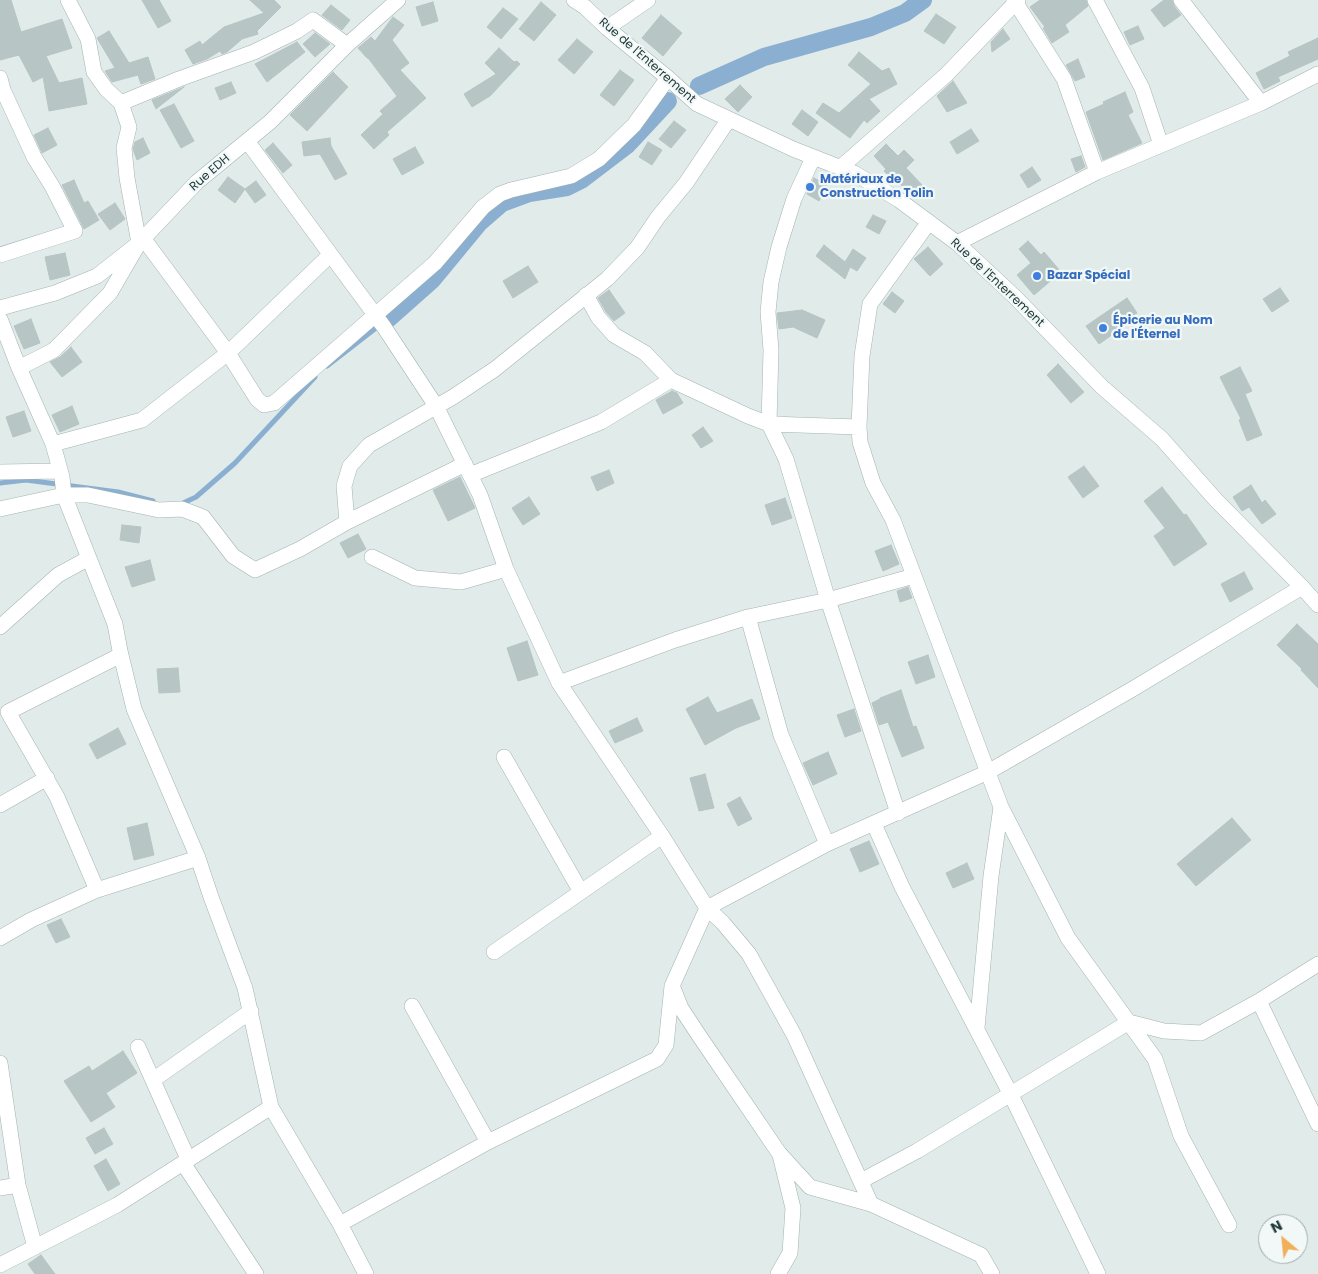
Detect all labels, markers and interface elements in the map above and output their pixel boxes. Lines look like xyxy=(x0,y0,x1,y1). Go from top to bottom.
street label: Rue de l'Enterrement xyxy=(596,15,698,107)
street label: Rue EDH xyxy=(187,152,233,194)
place label: Matériaux de Construction Tolin xyxy=(820,173,934,201)
marker: Matériaux de Construction Tolin xyxy=(804,181,816,193)
street label: Rue de l'Enterrement xyxy=(947,236,1047,330)
place label: Bazar Spécial xyxy=(1047,269,1130,283)
marker: Bazar Spécial xyxy=(1031,270,1043,282)
place label: Épicerie au Nom de l'Éternel xyxy=(1113,314,1213,342)
marker: Épicerie au Nom de l'Éternel xyxy=(1097,322,1109,334)
north arrow xyxy=(1258,1214,1308,1264)
text: N xyxy=(1267,1215,1286,1238)

